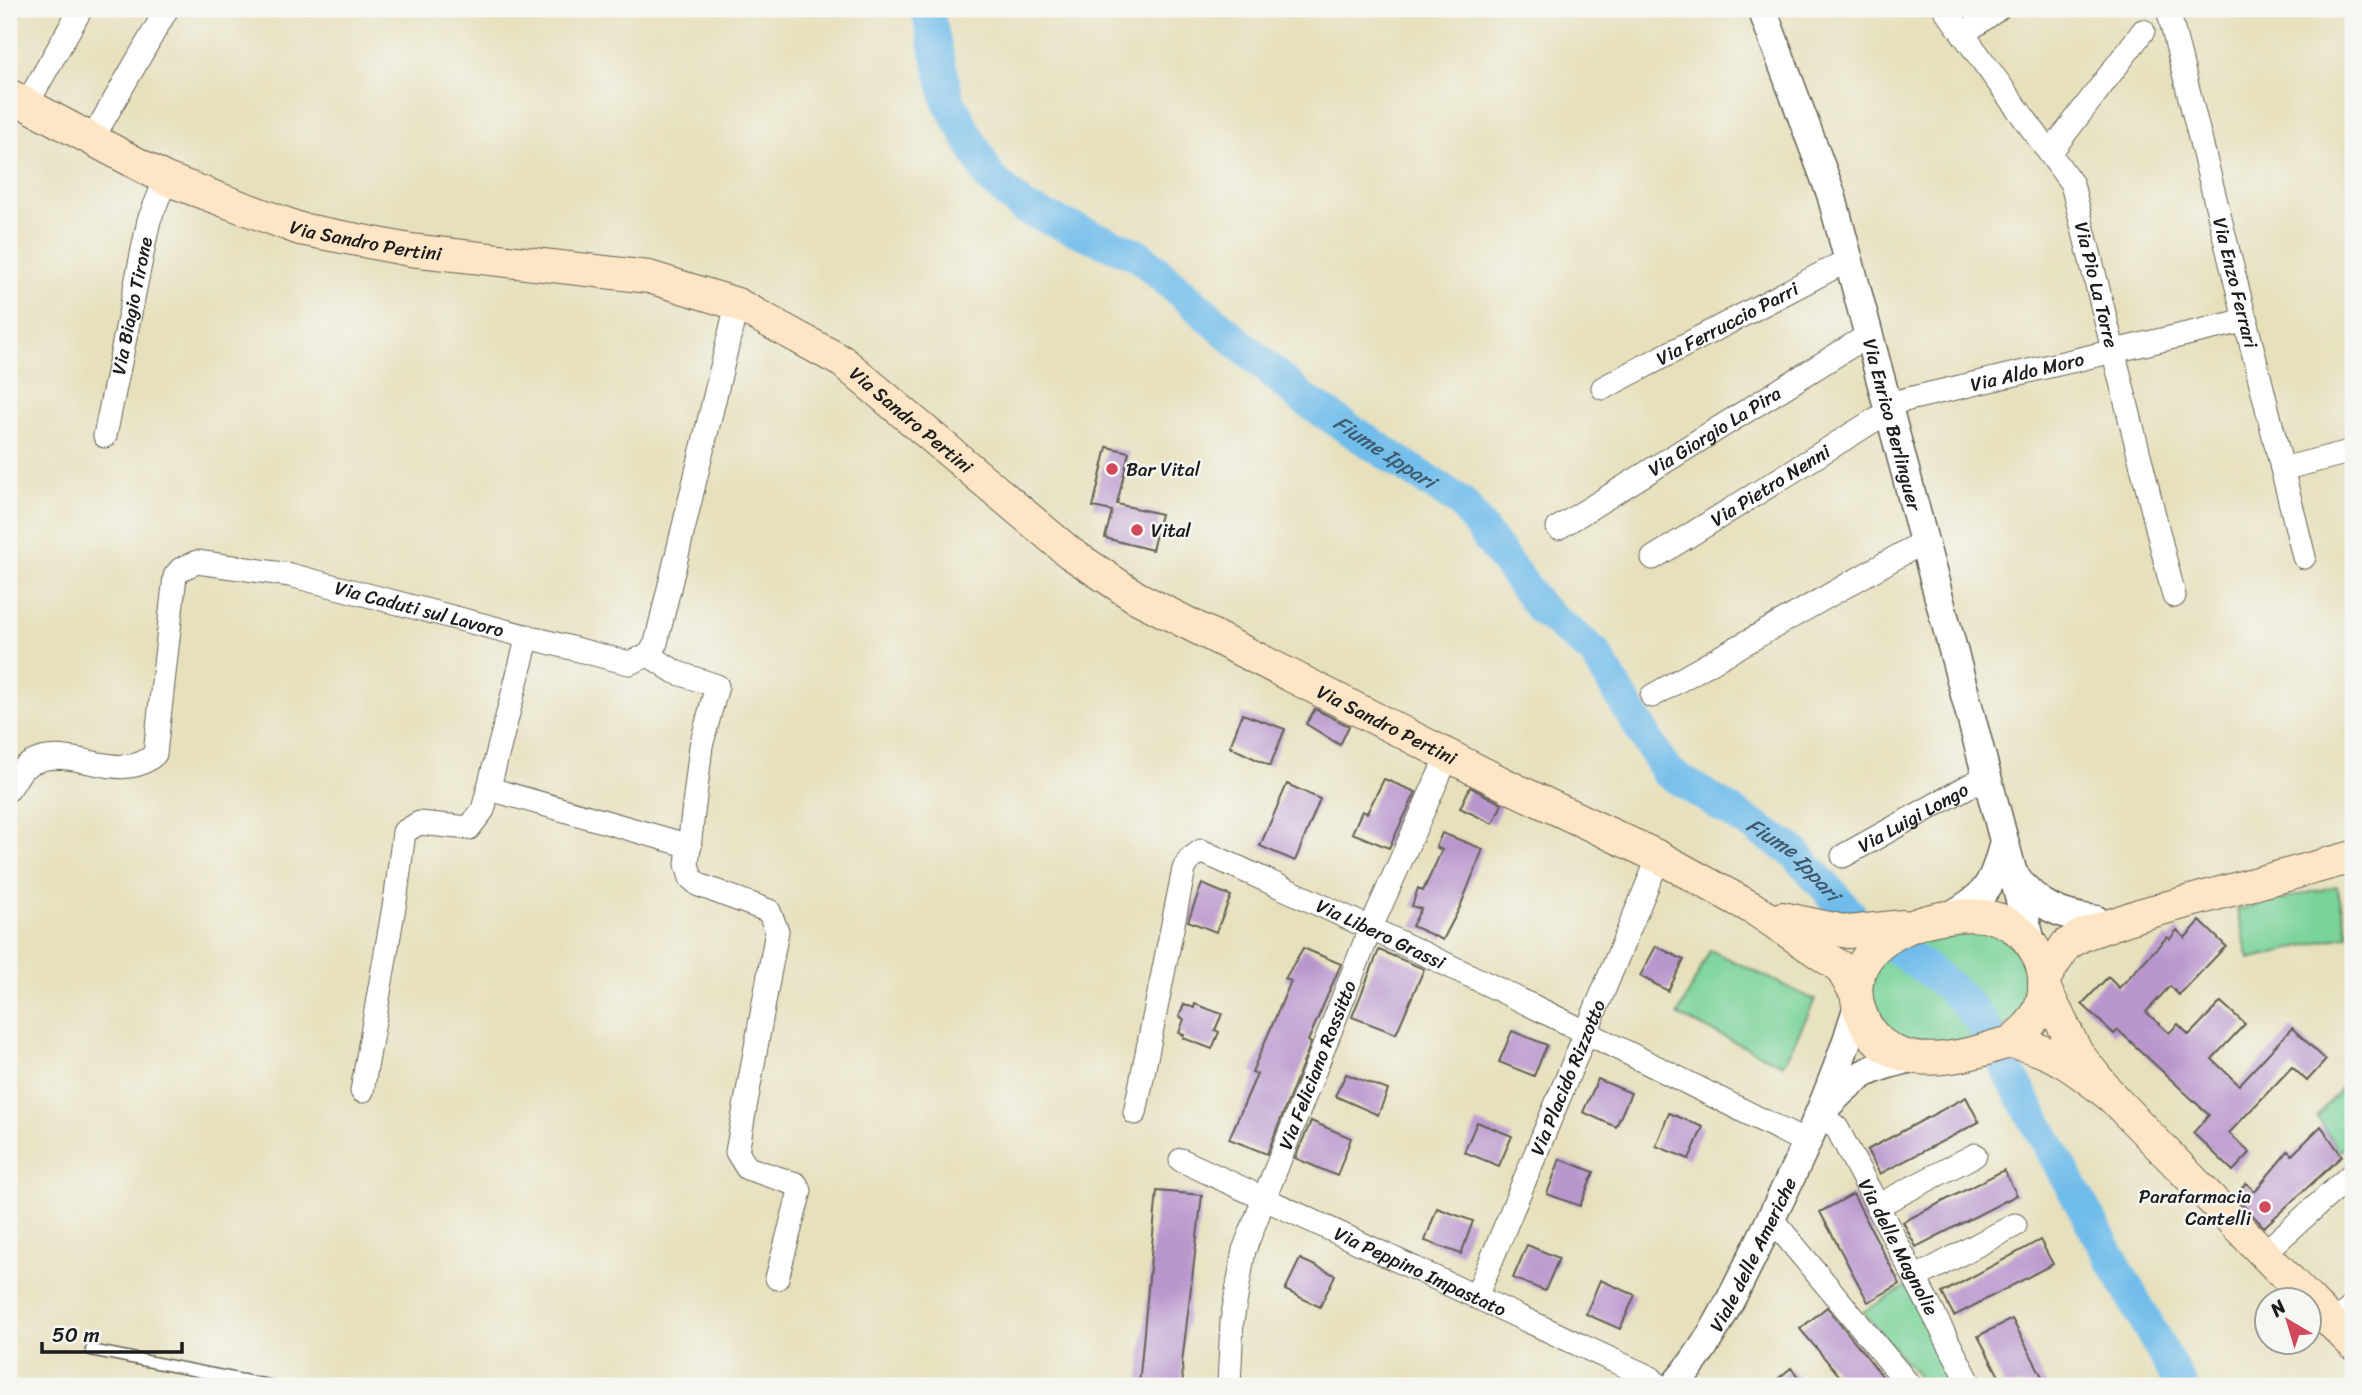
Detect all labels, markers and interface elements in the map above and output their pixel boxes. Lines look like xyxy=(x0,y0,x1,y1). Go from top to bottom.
street label: Via Sandro Pertini xyxy=(285,210,444,270)
street label: Via Enzo Ferrari xyxy=(2204,214,2268,352)
street label: Via Pio La Torre xyxy=(2065,218,2129,352)
street label: Via Biagio Tirone xyxy=(101,234,162,378)
street label: Via Ferruccio Parri xyxy=(1650,272,1805,374)
street label: Via Enrico Berlinguer xyxy=(1854,335,1932,515)
street label: Via Aldo Moro xyxy=(1967,342,2088,401)
street label: Via Sandro Pertini xyxy=(842,358,981,482)
street label: Via Giorgio La Pira xyxy=(1641,376,1788,485)
water label: Fiume Ippari xyxy=(1326,405,1447,502)
street label: Via Pietro Nenni xyxy=(1704,435,1837,535)
place label: Bar Vital xyxy=(1126,453,1201,486)
marker: Bar Vital xyxy=(1104,461,1120,477)
place label: Vital xyxy=(1151,514,1191,547)
marker: Vital xyxy=(1129,522,1145,538)
street label: Via Caduti sul Lavoro xyxy=(331,571,508,646)
street label: Via Sandro Pertini xyxy=(1311,675,1464,774)
street label: Via Luigi Longo xyxy=(1851,773,1975,861)
water label: Fiume Ippari xyxy=(1739,807,1853,914)
street label: Via Libero Grassi xyxy=(1311,889,1452,978)
street label: Via Feliciano Rossitto xyxy=(1269,975,1365,1155)
street label: Via Placido Rizzotto xyxy=(1520,994,1615,1160)
street label: Viale delle Americhe xyxy=(1700,1171,1805,1338)
street label: Via delle Magnolie xyxy=(1849,1172,1948,1322)
place label: Parafarmacia Cantelli xyxy=(2139,1180,2252,1235)
marker: Parafarmacia Cantelli xyxy=(2257,1199,2273,1215)
street label: Via Peppino Impastato xyxy=(1329,1217,1513,1326)
north arrow xyxy=(2254,1286,2324,1356)
text: N xyxy=(2262,1290,2294,1326)
scale bar xyxy=(42,1311,182,1355)
text: 50 m xyxy=(52,1316,100,1354)

